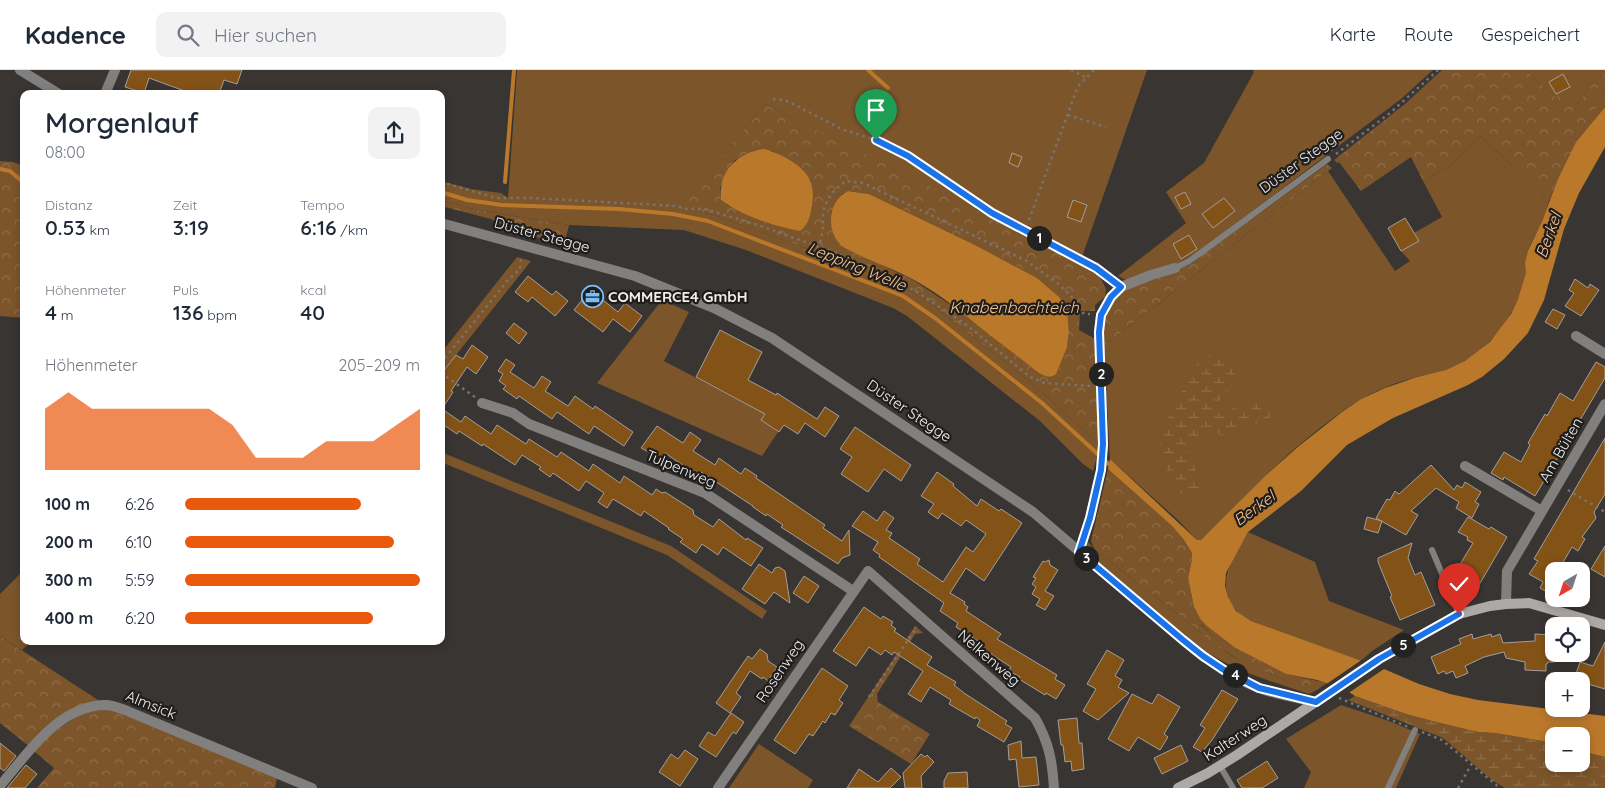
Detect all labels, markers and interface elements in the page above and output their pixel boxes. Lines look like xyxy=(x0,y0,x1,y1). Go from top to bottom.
search box xyxy=(156,12,506,57)
text: Kadence xyxy=(25,20,126,50)
icon: search xyxy=(174,21,202,49)
text: Hier suchen xyxy=(214,23,317,47)
text: Karte xyxy=(1330,23,1376,46)
text: Route xyxy=(1404,23,1453,46)
text: Gespeichert xyxy=(1481,23,1580,46)
pin xyxy=(855,89,897,140)
icon: arrive xyxy=(862,96,890,124)
text: Morgenlauf xyxy=(45,105,199,140)
button: share xyxy=(368,107,420,159)
street label: Düster Stegge xyxy=(1255,124,1346,197)
text: 08:00 xyxy=(45,142,85,162)
text: Distanz xyxy=(45,196,93,214)
text: Zeit xyxy=(173,196,197,214)
text: Tempo xyxy=(300,196,345,214)
water label: Berkel xyxy=(1531,208,1566,260)
street label: Düster Stegge xyxy=(492,213,592,256)
text: 0.53 xyxy=(45,214,86,240)
text: 3:19 xyxy=(173,214,209,240)
text: 6:16 xyxy=(300,214,337,240)
text: km xyxy=(86,221,110,239)
text: /km xyxy=(337,221,368,239)
pin: 1 xyxy=(1026,226,1052,250)
text: 1 xyxy=(1037,229,1042,247)
water label: Lepping Welle xyxy=(805,237,910,295)
text: Höhenmeter xyxy=(45,281,126,299)
text: Puls xyxy=(173,281,199,299)
text: kcal xyxy=(300,281,326,299)
office icon: COMMERCE4 GmbH xyxy=(580,285,604,309)
place label: COMMERCE4 GmbH xyxy=(608,287,748,306)
water label: Knabenbachteich xyxy=(949,297,1080,317)
text: 4 xyxy=(45,299,57,325)
text: 136 xyxy=(173,299,203,325)
text: 40 xyxy=(300,299,325,325)
text: m xyxy=(57,306,74,324)
text: bpm xyxy=(203,306,237,324)
text: Höhenmeter xyxy=(45,355,138,375)
text: 205–209 m xyxy=(338,355,420,375)
pin: 2 xyxy=(1088,362,1114,386)
text: 2 xyxy=(1098,365,1105,383)
street label: Düster Stegge xyxy=(863,375,955,446)
street label: Am Bülten xyxy=(1535,414,1587,485)
street label: Tulpenweg xyxy=(643,445,719,492)
water label: Berkel xyxy=(1229,485,1281,530)
text: 100 m xyxy=(45,494,90,514)
text: 6:26 xyxy=(125,494,154,514)
text: 200 m xyxy=(45,532,93,552)
text: 6:10 xyxy=(125,532,152,552)
pin: 3 xyxy=(1074,546,1098,570)
text: 3 xyxy=(1083,549,1090,567)
north arrow xyxy=(1545,562,1590,608)
map controls xyxy=(1545,562,1590,772)
pin xyxy=(1438,563,1480,614)
text: 300 m xyxy=(45,570,92,590)
text: 5:59 xyxy=(125,570,154,590)
icon: check xyxy=(1445,570,1473,598)
text: 400 m xyxy=(45,608,93,628)
text: 6:20 xyxy=(125,608,155,628)
button: locate xyxy=(1545,617,1590,662)
street label: Nelkenweg xyxy=(954,625,1025,690)
pin: 5 xyxy=(1390,632,1416,658)
street label: Rosenweg xyxy=(752,635,808,706)
text: 5 xyxy=(1399,636,1408,654)
pin: 4 xyxy=(1222,662,1248,688)
text: 4 xyxy=(1231,666,1240,684)
button: + xyxy=(1545,672,1590,717)
street label: Almsick xyxy=(123,686,179,723)
street label: Kalterweg xyxy=(1199,710,1270,765)
button: − xyxy=(1545,727,1590,772)

